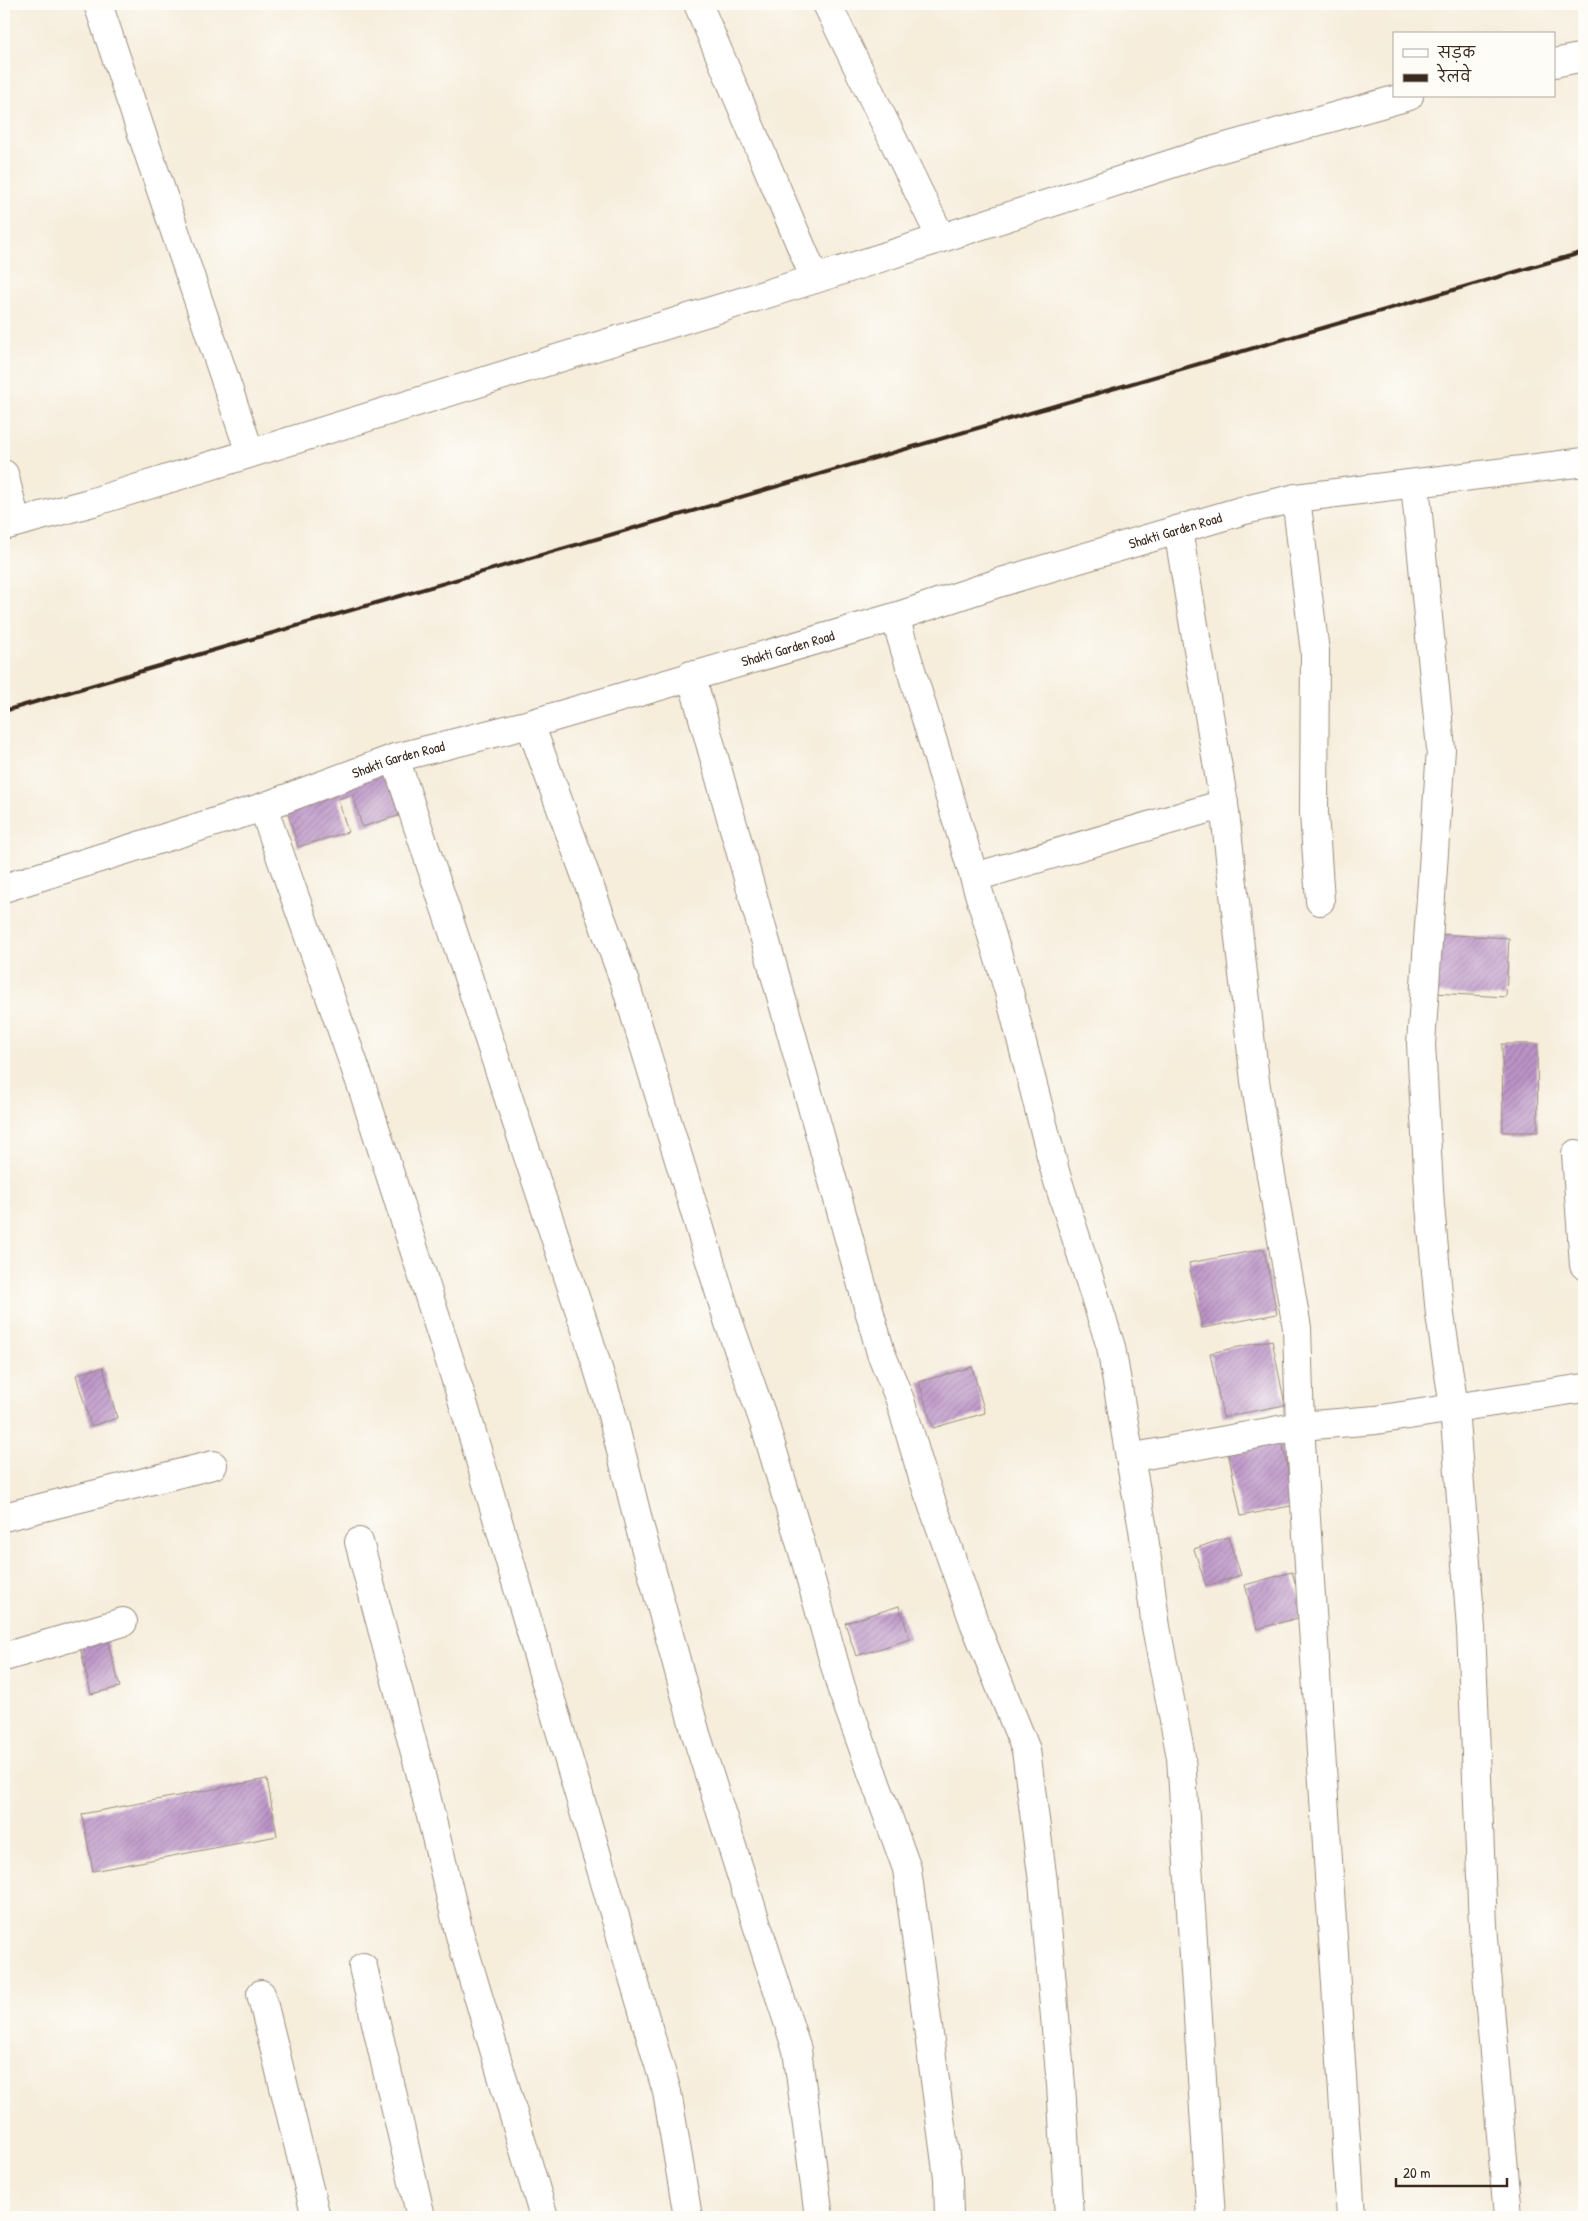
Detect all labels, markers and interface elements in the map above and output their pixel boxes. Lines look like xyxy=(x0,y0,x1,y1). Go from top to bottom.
legend xyxy=(1393,32,1556,98)
text: सड़क xyxy=(1437,42,1476,63)
text: रेलवे xyxy=(1436,63,1472,87)
street label: Shakti Garden Road xyxy=(1126,507,1224,553)
street label: Shakti Garden Road xyxy=(739,625,837,671)
street label: Shakti Garden Road xyxy=(349,736,447,782)
scale bar xyxy=(1396,2156,1507,2188)
text: 20 m xyxy=(1403,2162,1430,2183)

